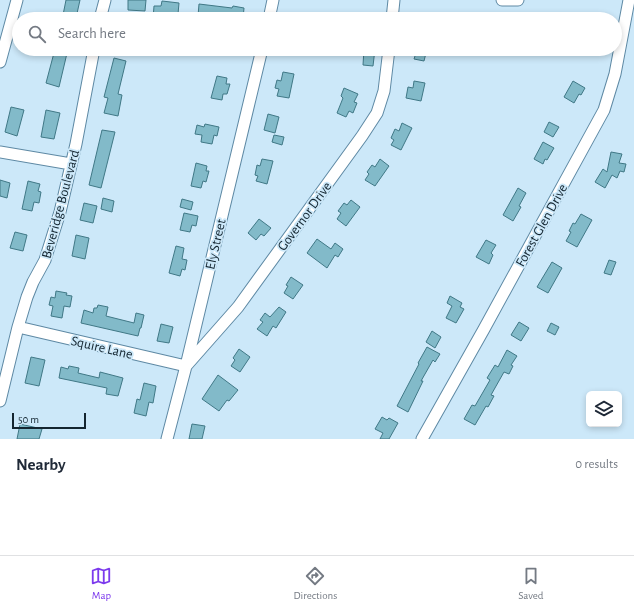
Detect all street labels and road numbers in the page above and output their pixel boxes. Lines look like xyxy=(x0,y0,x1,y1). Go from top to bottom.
street label: Beveridge Boulevard xyxy=(40,148,82,260)
street label: Governor Drive xyxy=(275,180,334,254)
street label: Forest Glen Drive xyxy=(513,182,570,269)
street label: Ely Street xyxy=(203,217,229,271)
street label: Squire Lane xyxy=(69,334,134,362)

